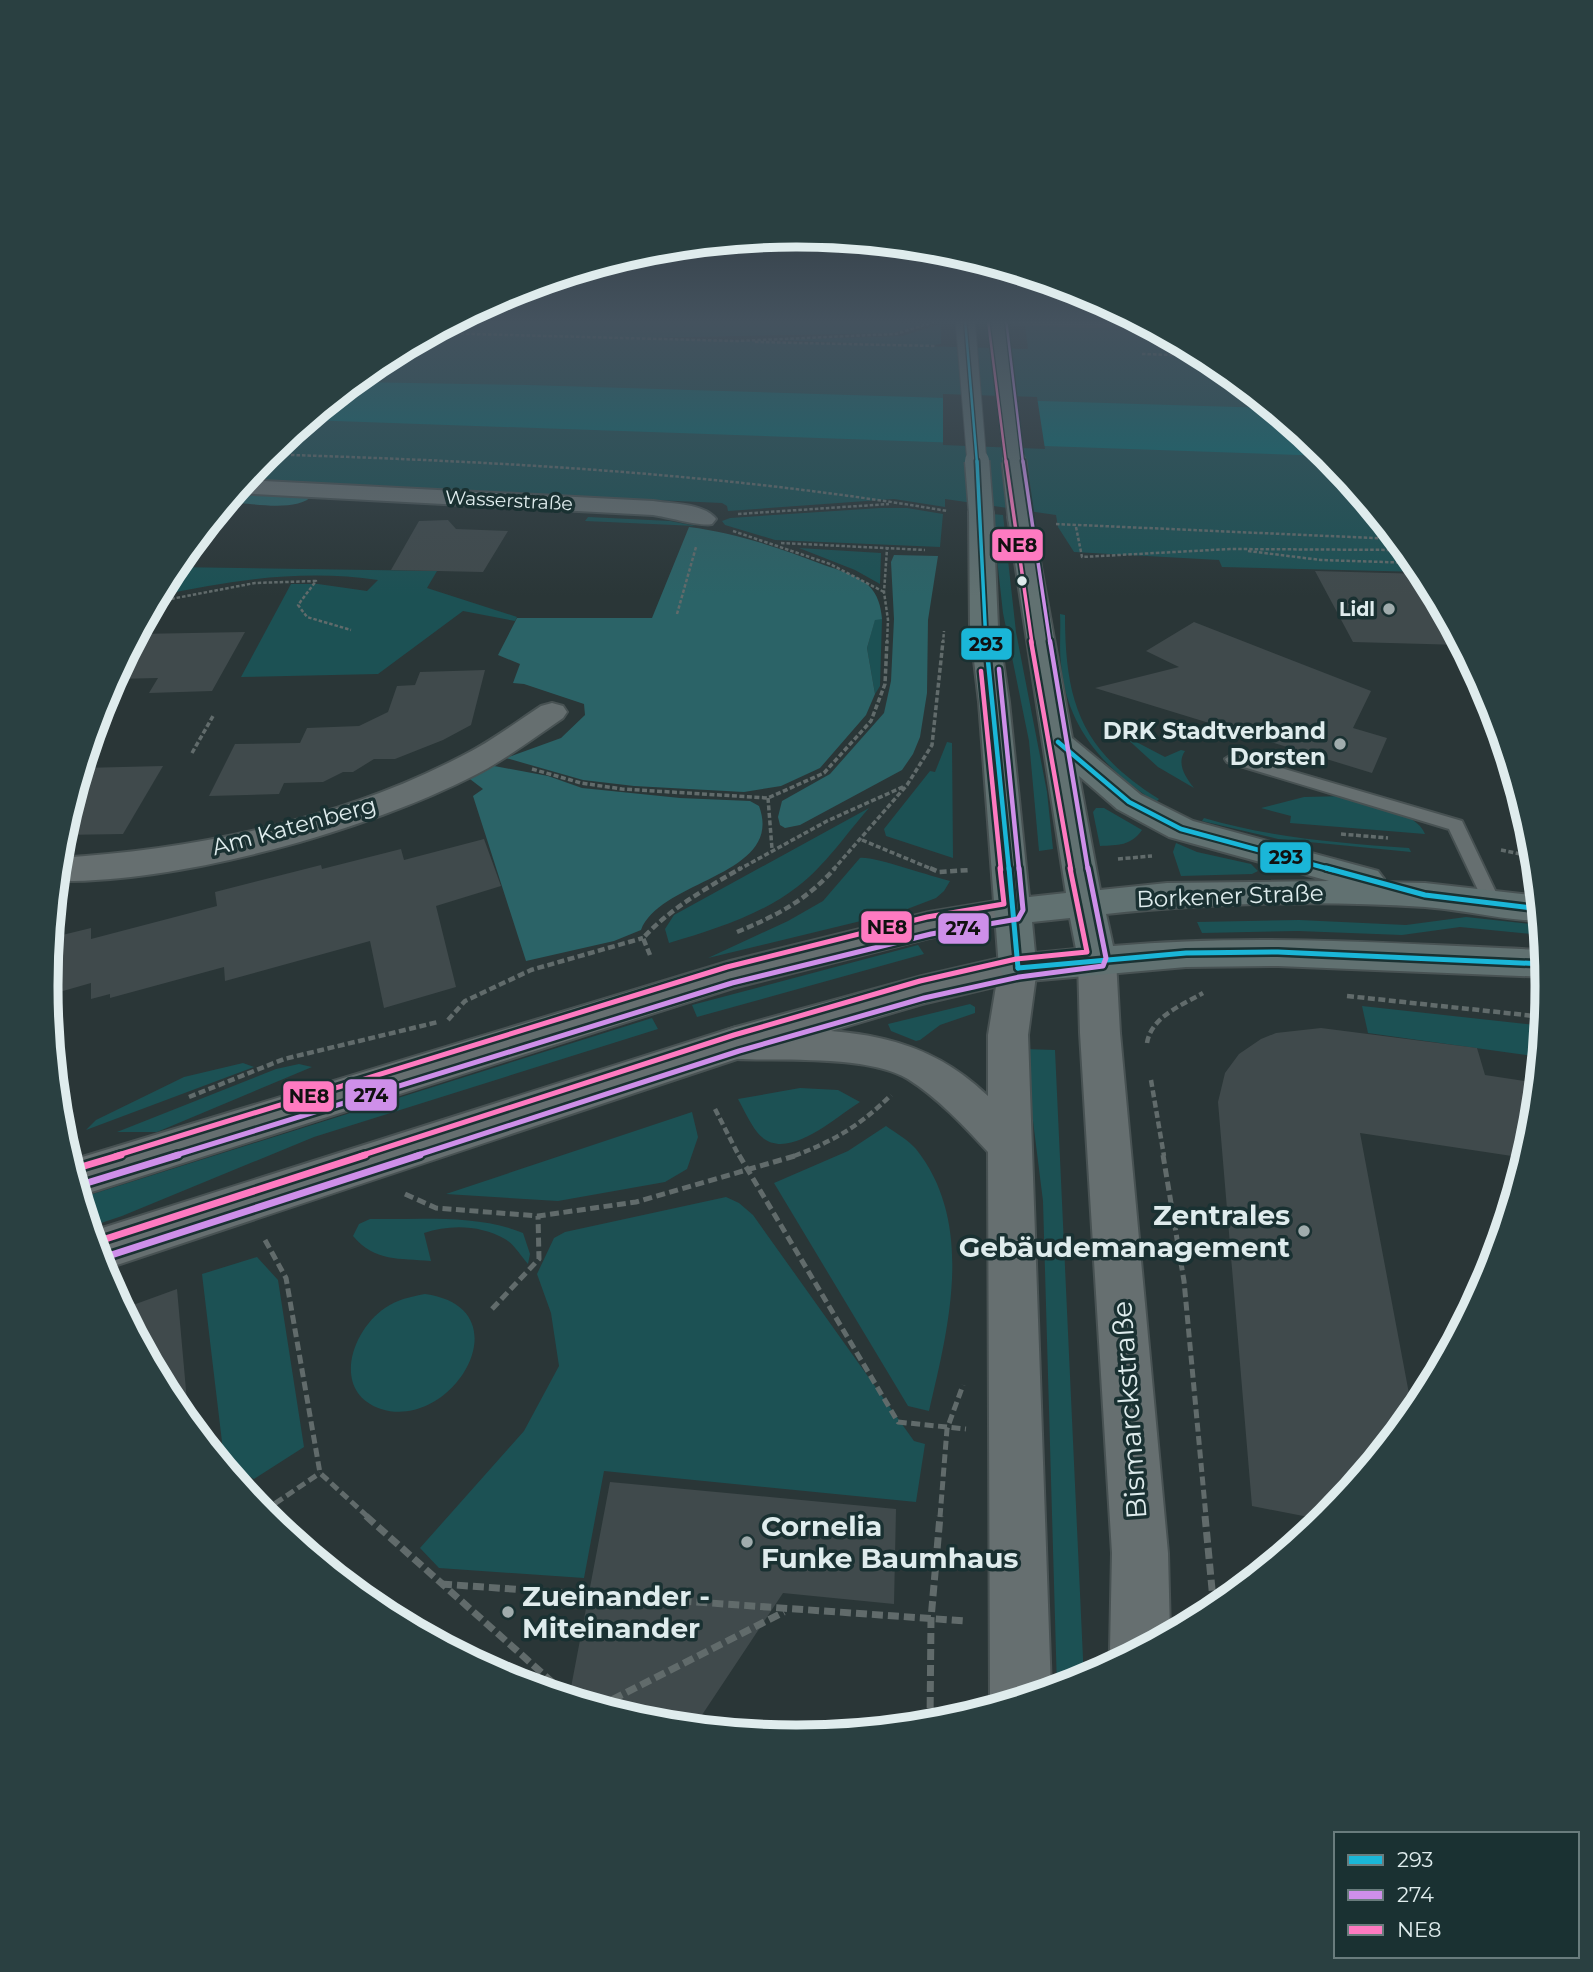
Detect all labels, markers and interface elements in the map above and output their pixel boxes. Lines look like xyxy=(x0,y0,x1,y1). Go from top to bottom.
street label: Wasserstraße xyxy=(444,486,574,515)
line badge: NE8 xyxy=(991,528,1044,562)
text: NE8 xyxy=(997,534,1037,557)
unlabelled marker xyxy=(1015,574,1029,588)
place label: Lidl xyxy=(1339,598,1375,621)
marker: Lidl xyxy=(1381,601,1397,617)
line badge: 293 xyxy=(960,627,1013,661)
text: 293 xyxy=(969,633,1003,656)
place label: DRK Stadtverband Dorsten xyxy=(1103,717,1326,771)
marker: DRK Stadtverband Dorsten xyxy=(1332,736,1348,752)
street label: Am Katenberg xyxy=(209,791,379,861)
line badge: 293 xyxy=(1259,841,1312,874)
text: 293 xyxy=(1269,846,1303,869)
street label: Borkener Straße xyxy=(1136,879,1324,913)
line badge: NE8 xyxy=(860,910,913,944)
line badge: 274 xyxy=(937,912,990,945)
text: NE8 xyxy=(867,916,907,939)
text: 274 xyxy=(946,917,980,940)
line badge: 274 xyxy=(344,1078,398,1112)
line badge: NE8 xyxy=(282,1080,335,1113)
text: 274 xyxy=(354,1084,388,1107)
text: NE8 xyxy=(289,1085,329,1108)
place label: Zentrales Gebäudemanagement xyxy=(959,1198,1290,1264)
marker: Zentrales Gebäudemanagement xyxy=(1296,1223,1312,1239)
street label: Bismarckstraße xyxy=(1104,1300,1154,1520)
place label: Cornelia Funke Baumhaus xyxy=(761,1509,1019,1575)
marker: Cornelia Funke Baumhaus xyxy=(739,1534,755,1550)
place label: Zueinander - Miteinander xyxy=(522,1579,710,1645)
marker: Zueinander - Miteinander xyxy=(500,1604,516,1620)
legend xyxy=(1334,1832,1579,1958)
text: 293 xyxy=(1397,1847,1433,1872)
text: 274 xyxy=(1397,1882,1434,1907)
text: NE8 xyxy=(1397,1917,1441,1942)

